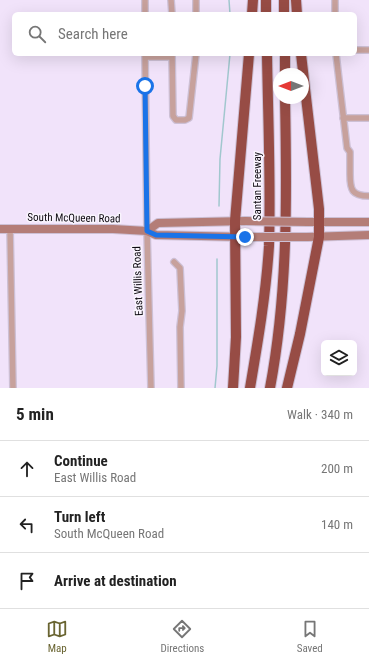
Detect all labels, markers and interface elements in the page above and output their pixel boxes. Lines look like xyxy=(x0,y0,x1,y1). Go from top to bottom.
search box xyxy=(12,12,357,56)
icon: search xyxy=(26,23,48,45)
text: Search here xyxy=(58,25,128,43)
north arrow xyxy=(273,68,309,104)
route start xyxy=(136,77,154,95)
street label: Santan Freeway xyxy=(251,151,264,220)
street label: South McQueen Road xyxy=(27,211,121,225)
route end xyxy=(236,228,254,246)
street label: East Willis Road xyxy=(130,246,146,316)
map controls xyxy=(321,340,357,376)
button: layers xyxy=(321,340,357,376)
text: 5 min xyxy=(16,404,54,424)
text: Walk · 340 m xyxy=(287,407,353,422)
text: Continue xyxy=(54,452,108,470)
icon: ahead xyxy=(16,458,38,480)
text: 200 m xyxy=(321,461,353,476)
text: East Willis Road xyxy=(54,470,136,485)
text: Turn left xyxy=(54,508,105,526)
icon: left xyxy=(16,514,38,536)
text: 140 m xyxy=(321,517,353,532)
text: South McQueen Road xyxy=(54,526,164,541)
icon: arrive xyxy=(16,570,38,592)
text: Arrive at destination xyxy=(54,572,177,590)
tab: Map xyxy=(46,618,68,655)
tab: Directions xyxy=(160,618,204,655)
tab: Saved xyxy=(297,618,323,655)

